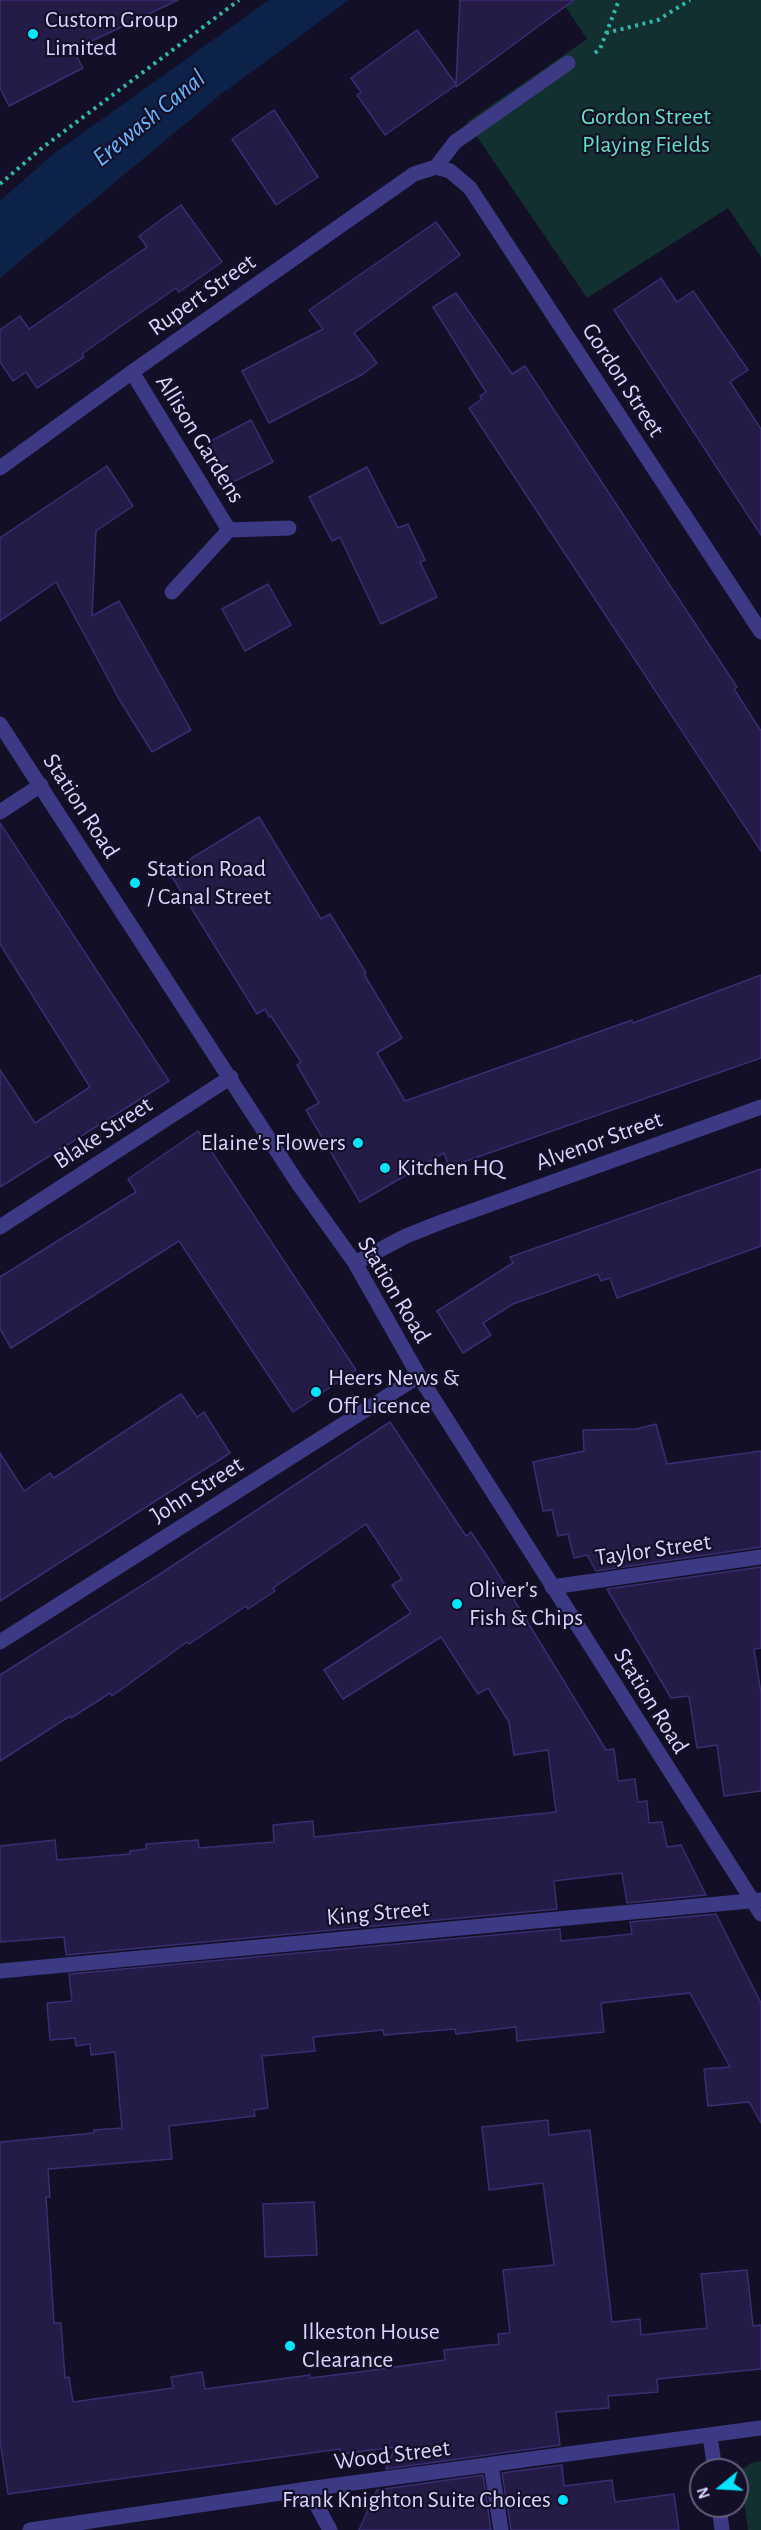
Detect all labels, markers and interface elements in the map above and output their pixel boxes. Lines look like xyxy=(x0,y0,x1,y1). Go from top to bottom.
place label: Custom Group Limited xyxy=(45,6,178,62)
marker: Custom Group Limited xyxy=(26,27,40,41)
water label: Erewash Canal xyxy=(86,63,212,173)
park label: Gordon Street Playing Fields xyxy=(581,103,711,159)
street label: Rupert Street xyxy=(143,248,261,342)
street label: Gordon Street xyxy=(576,318,670,442)
street label: Allison Gardens xyxy=(149,370,251,508)
street label: Station Road xyxy=(36,748,126,864)
place label: Station Road / Canal Street xyxy=(147,855,271,911)
marker: Station Road / Canal Street xyxy=(128,876,142,890)
street label: Blake Street xyxy=(48,1090,158,1176)
street label: Alvenor Street xyxy=(532,1105,666,1177)
place label: Elaine's Flowers xyxy=(201,1129,346,1157)
marker: Elaine's Flowers xyxy=(351,1136,365,1150)
place label: Kitchen HQ xyxy=(397,1154,504,1182)
marker: Kitchen HQ xyxy=(378,1161,392,1175)
street label: Station Road xyxy=(351,1232,437,1348)
place label: Heers News & Off Licence xyxy=(328,1364,459,1420)
marker: Heers News & Off Licence xyxy=(309,1385,323,1399)
street label: John Street xyxy=(145,1450,249,1530)
street label: Taylor Street xyxy=(593,1528,713,1572)
place label: Oliver's Fish & Chips xyxy=(469,1576,583,1632)
marker: Oliver's Fish & Chips xyxy=(450,1597,464,1611)
street label: Station Road xyxy=(607,1643,695,1759)
street label: King Street xyxy=(325,1894,431,1932)
place label: Ilkeston House Clearance xyxy=(302,2318,440,2374)
marker: Ilkeston House Clearance xyxy=(283,2339,297,2353)
street label: Wood Street xyxy=(332,2434,452,2476)
north arrow xyxy=(689,2458,749,2518)
text: N xyxy=(694,2485,713,2501)
place label: Frank Knighton Suite Choices xyxy=(282,2486,551,2514)
marker: Frank Knighton Suite Choices xyxy=(556,2493,570,2507)

